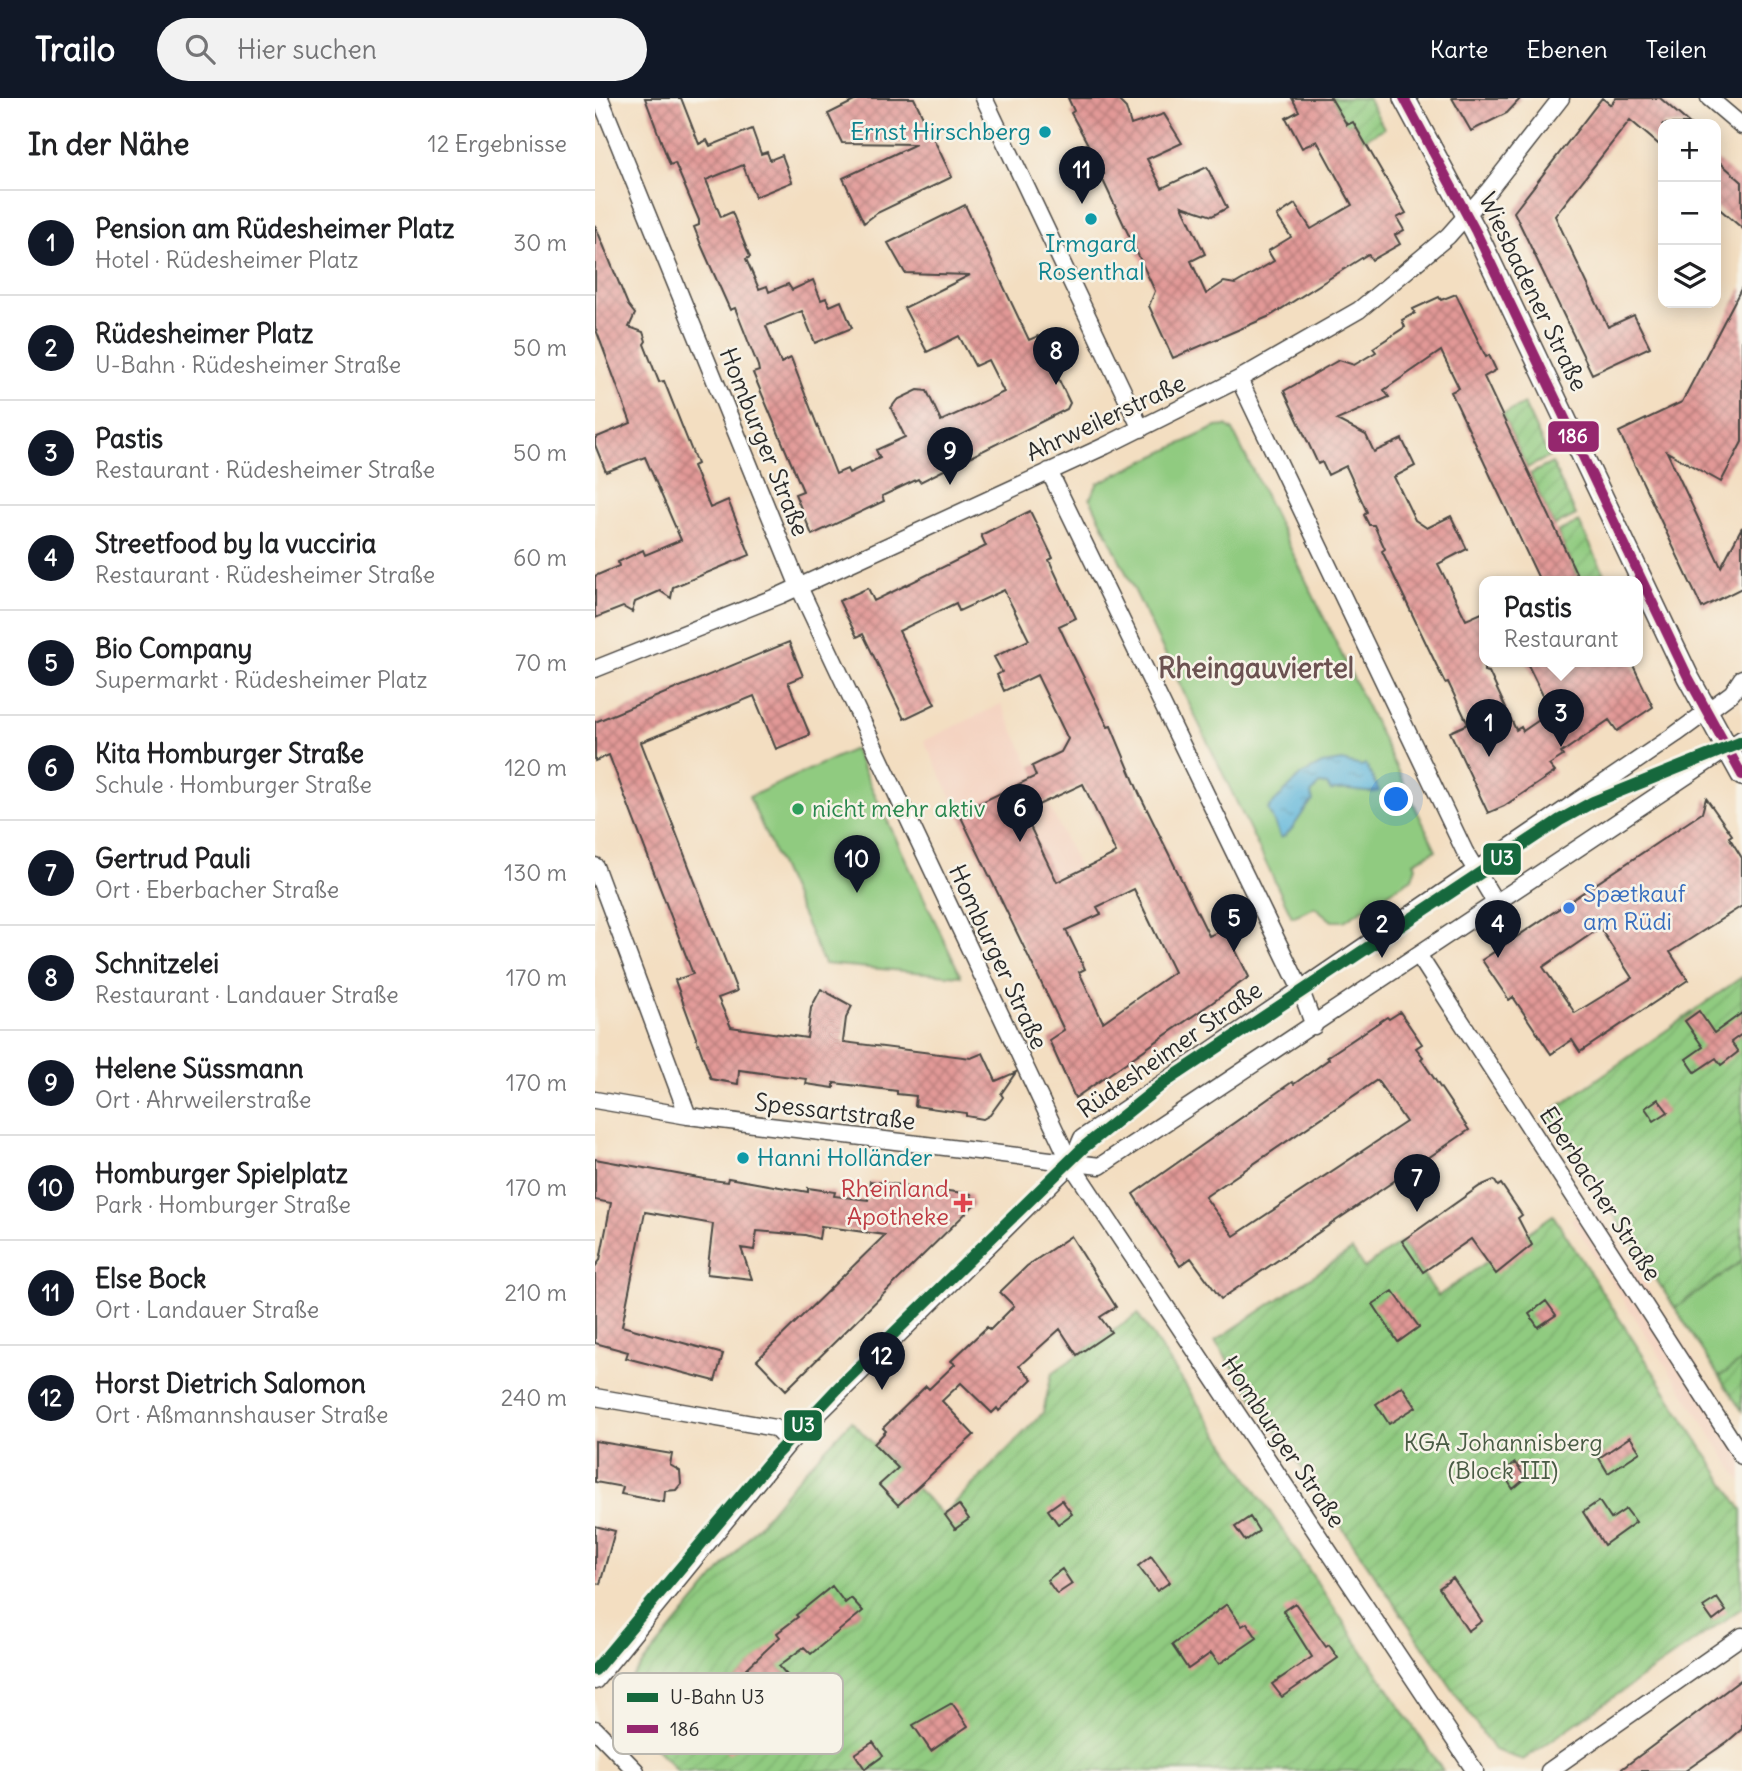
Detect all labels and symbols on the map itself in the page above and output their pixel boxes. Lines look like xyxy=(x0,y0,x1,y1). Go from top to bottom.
place label: Ernst Hirschberg xyxy=(850,116,1031,146)
marker: Ernst Hirschberg xyxy=(1037,124,1053,140)
pin: 11 xyxy=(1059,146,1105,204)
street label: Wiesbadener Straße xyxy=(1473,187,1595,396)
marker: Irmgard Rosenthal xyxy=(1083,211,1099,227)
place label: Irmgard Rosenthal xyxy=(1037,228,1145,286)
pin: 8 xyxy=(1033,327,1079,385)
street label: Homburger Straße xyxy=(713,343,816,540)
street label: Ahrweilerstraße xyxy=(1021,367,1190,467)
line badge: 186 xyxy=(1547,420,1600,453)
text: 186 xyxy=(1558,424,1588,448)
pin: 9 xyxy=(927,427,973,485)
district label: Rheingauviertel xyxy=(1158,650,1354,686)
pin: 3 xyxy=(1538,689,1584,747)
pin: 1 xyxy=(1466,699,1512,757)
your location xyxy=(1379,782,1413,816)
pin: 6 xyxy=(997,784,1043,842)
place label: nicht mehr aktiv xyxy=(812,793,986,823)
marker: nicht mehr aktiv xyxy=(790,801,806,817)
pin: 10 xyxy=(834,835,880,893)
line badge: U3 xyxy=(1482,842,1522,876)
text: U3 xyxy=(1490,846,1514,870)
street label: Homburger Straße xyxy=(943,859,1055,1054)
place label: Spætkauf am Rüdi xyxy=(1583,878,1687,936)
pin: 5 xyxy=(1211,894,1257,952)
pin: 2 xyxy=(1359,900,1405,958)
pin: 4 xyxy=(1475,900,1521,958)
marker: Spætkauf am Rüdi xyxy=(1561,900,1577,916)
street label: Rüdesheimer Straße xyxy=(1071,974,1268,1124)
street label: Spessartstraße xyxy=(753,1086,917,1136)
street label: Eberbacher Straße xyxy=(1533,1101,1668,1286)
place label: Hanni Holländer xyxy=(757,1142,933,1172)
marker: Hanni Holländer xyxy=(735,1150,751,1166)
pin: 7 xyxy=(1394,1154,1440,1212)
place label: Rheinland Apotheke xyxy=(841,1173,949,1231)
marker: Rheinland Apotheke xyxy=(955,1195,971,1211)
pin: 12 xyxy=(859,1332,905,1390)
street label: Homburger Straße xyxy=(1215,1350,1352,1533)
line badge: U3 xyxy=(783,1409,823,1442)
text: U3 xyxy=(791,1413,815,1437)
park label: KGA Johannisberg (Block III) xyxy=(1403,1427,1603,1485)
legend xyxy=(613,1673,843,1754)
text: U-Bahn U3 xyxy=(670,1685,765,1709)
text: 186 xyxy=(670,1717,699,1741)

